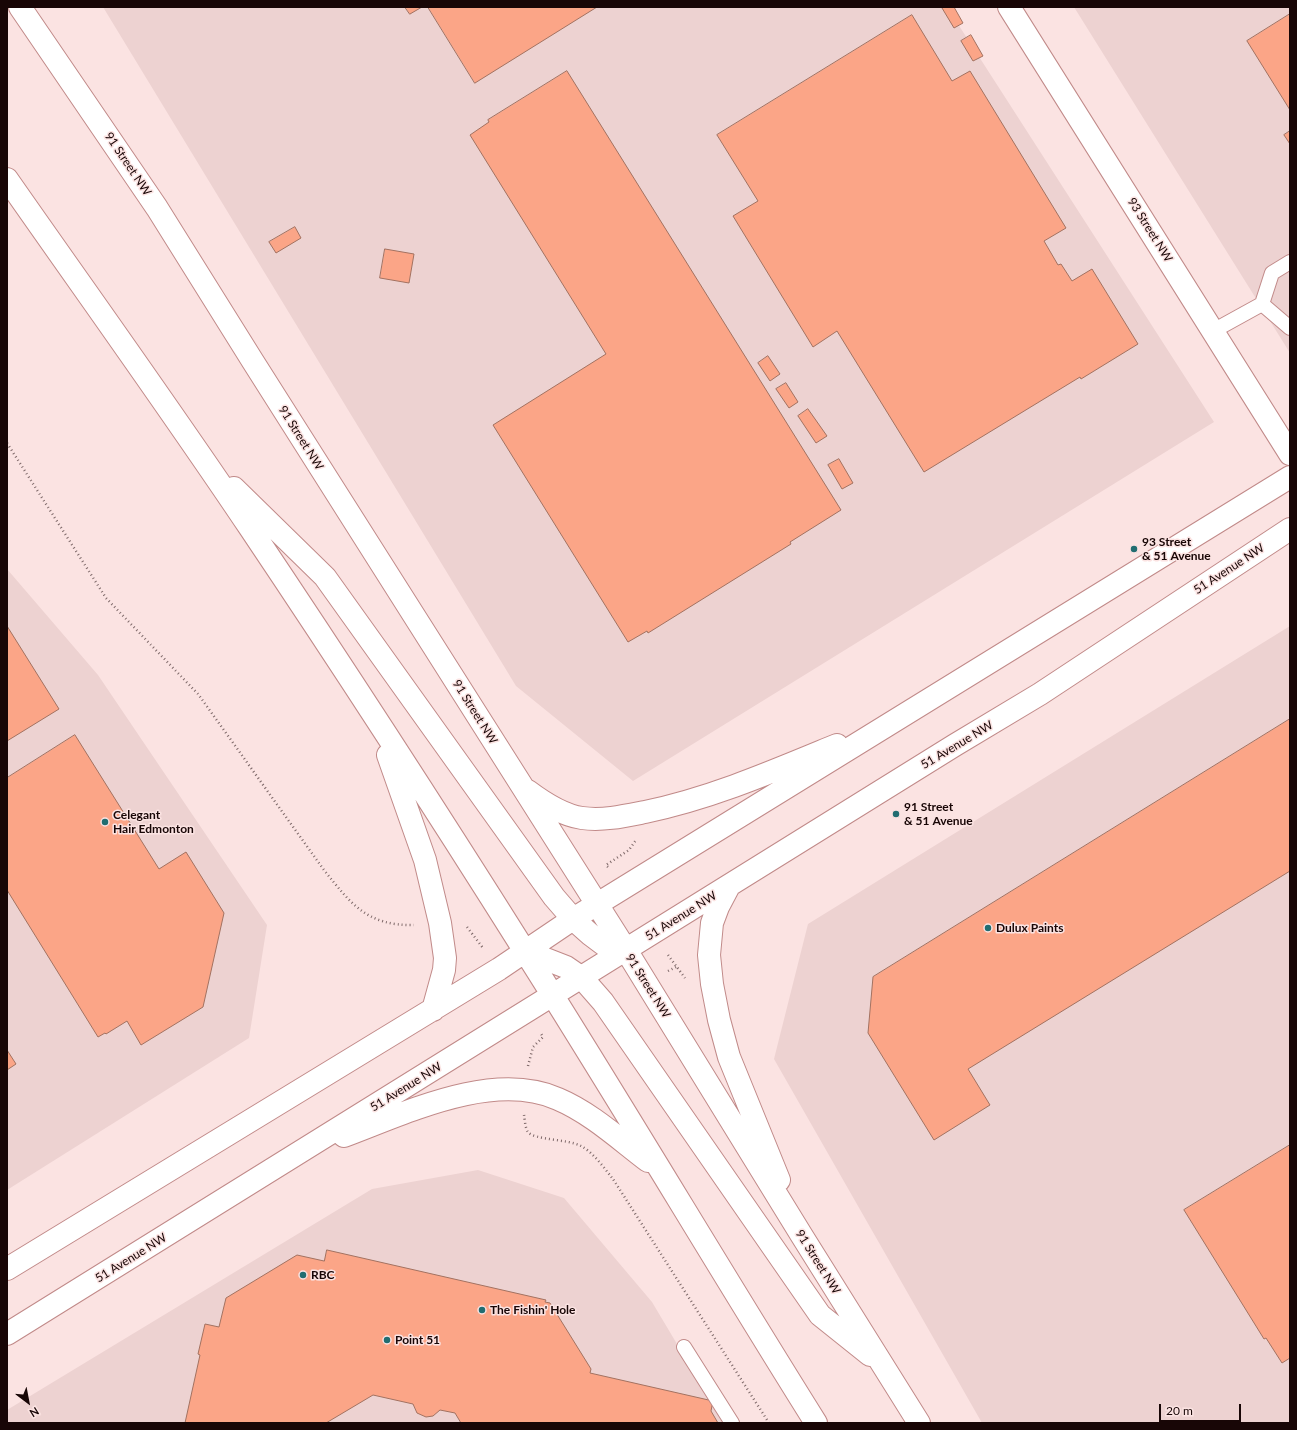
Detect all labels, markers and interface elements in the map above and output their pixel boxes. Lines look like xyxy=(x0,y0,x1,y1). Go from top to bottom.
street label: 91 Street NW xyxy=(102,130,154,198)
street label: 93 Street NW xyxy=(1124,195,1176,265)
street label: 91 Street NW xyxy=(275,403,327,473)
place label: 93 Street & 51 Avenue xyxy=(1142,535,1211,563)
street label: 51 Avenue NW xyxy=(1191,541,1267,597)
marker: 93 Street & 51 Avenue xyxy=(1129,544,1139,554)
street label: 91 Street NW xyxy=(449,677,501,747)
street label: 51 Avenue NW xyxy=(918,718,996,772)
place label: 91 Street & 51 Avenue xyxy=(904,800,973,828)
place label: Celegant Hair Edmonton xyxy=(113,808,194,836)
marker: 91 Street & 51 Avenue xyxy=(891,809,901,819)
marker: Celegant Hair Edmonton xyxy=(100,817,110,827)
street label: 51 Avenue NW xyxy=(643,888,719,944)
place label: Dulux Paints xyxy=(996,921,1064,935)
marker: Dulux Paints xyxy=(983,923,993,933)
street label: 91 Street NW xyxy=(622,951,674,1021)
street label: 51 Avenue NW xyxy=(368,1059,444,1115)
street label: 91 Street NW xyxy=(792,1227,844,1297)
street label: 51 Avenue NW xyxy=(93,1230,169,1286)
place label: RBC xyxy=(311,1268,335,1282)
marker: RBC xyxy=(298,1270,308,1280)
place label: The Fishin' Hole xyxy=(490,1303,575,1317)
marker: The Fishin' Hole xyxy=(477,1305,487,1315)
place label: Point 51 xyxy=(395,1333,440,1347)
marker: Point 51 xyxy=(382,1335,392,1345)
north arrow xyxy=(8,1382,48,1422)
scale bar xyxy=(1161,1396,1243,1422)
text: 20 m xyxy=(1166,1403,1193,1418)
text: N xyxy=(28,1405,42,1420)

